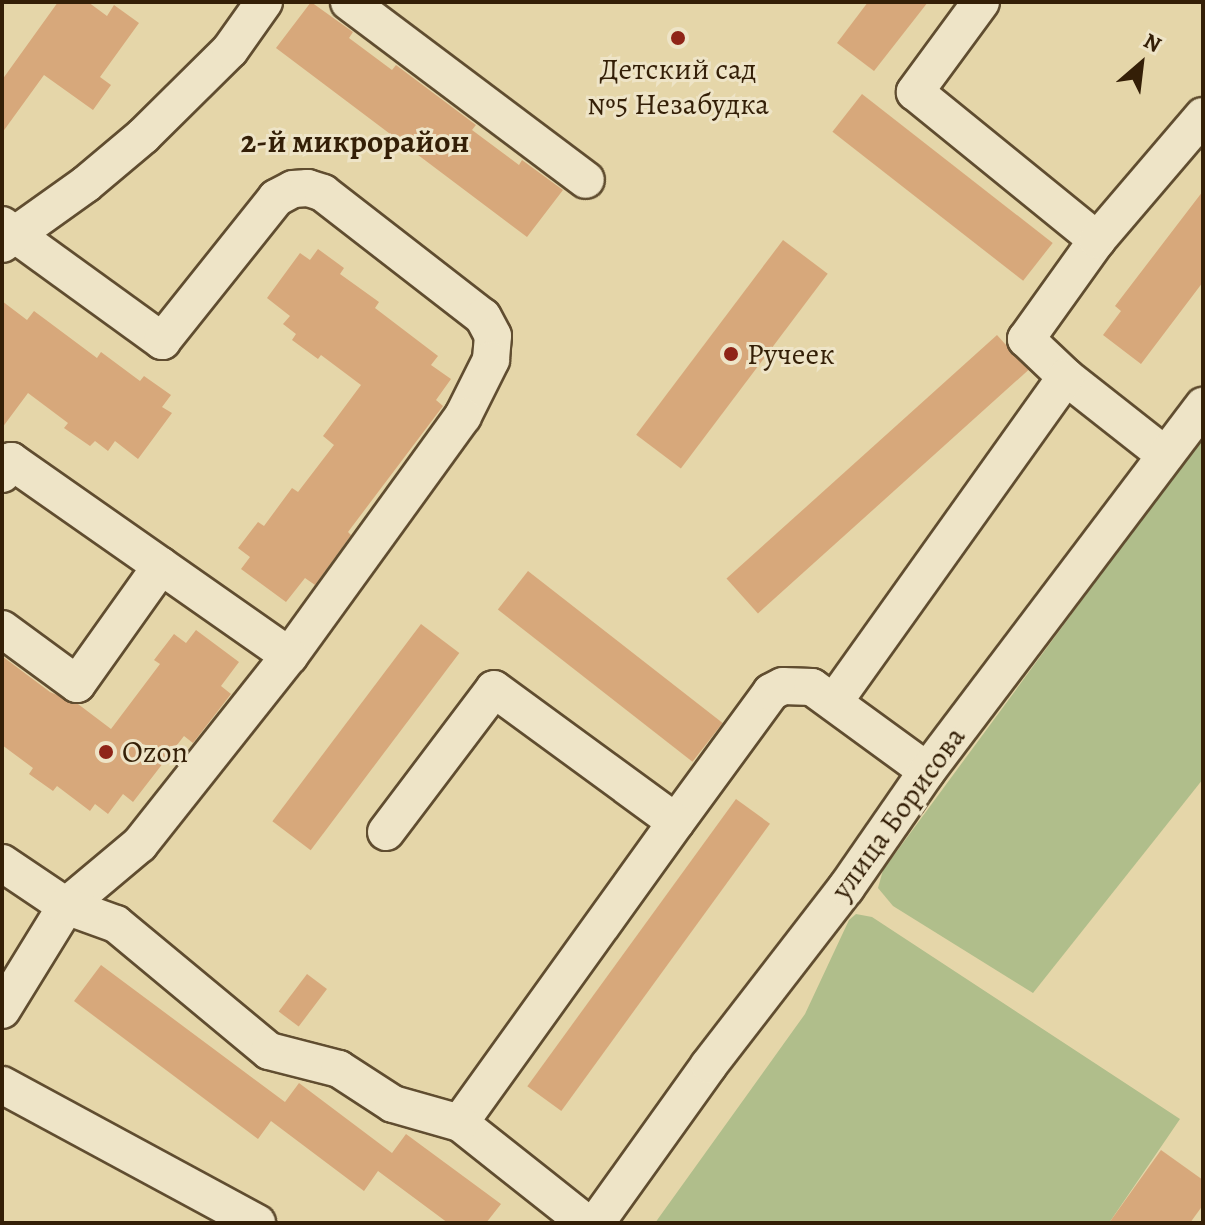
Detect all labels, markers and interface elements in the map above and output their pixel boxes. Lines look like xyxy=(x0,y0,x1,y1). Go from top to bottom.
north arrow xyxy=(1101,24,1181,104)
text: N xyxy=(1138,26,1166,60)
marker: Детский сад №5 Незабудка xyxy=(669,29,687,47)
place label: Детский сад №5 Незабудка xyxy=(587,51,769,122)
district label: 2-й микрорайон xyxy=(241,122,469,160)
place label: Ручеек xyxy=(747,336,835,372)
marker: Ручеек xyxy=(722,345,740,363)
street label: улица Борисова xyxy=(823,720,973,906)
place label: Ozon xyxy=(122,734,188,770)
marker: Ozon xyxy=(97,743,115,761)

